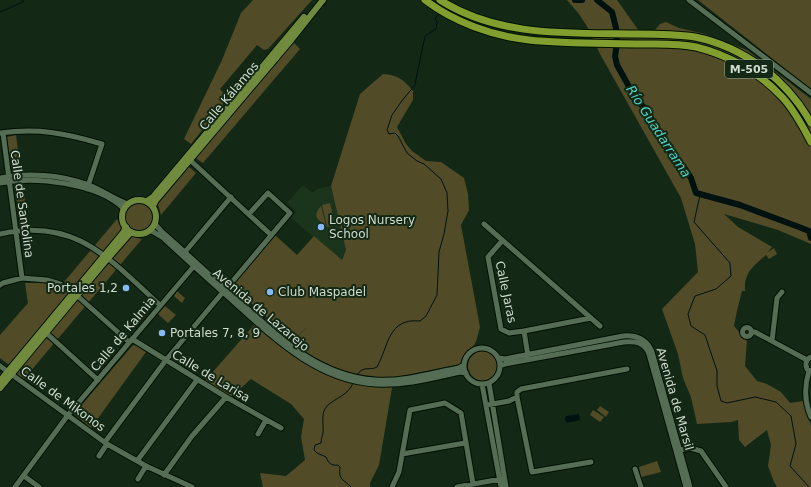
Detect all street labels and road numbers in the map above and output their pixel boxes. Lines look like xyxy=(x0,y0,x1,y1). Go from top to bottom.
street label: Calle Kálamos xyxy=(196,59,262,133)
road number: M-505 xyxy=(725,60,773,78)
street label: Calle de Santolina xyxy=(8,149,36,259)
street label: Calle Jaras xyxy=(493,260,519,324)
street label: Avenida de Lazarejo xyxy=(210,266,312,354)
street label: Calle de Kalmia xyxy=(88,294,158,374)
street label: Avenida de Marsil xyxy=(654,346,696,452)
street label: Calle de Larisa xyxy=(170,347,252,405)
street label: Calle de Mikonos xyxy=(18,364,108,434)

